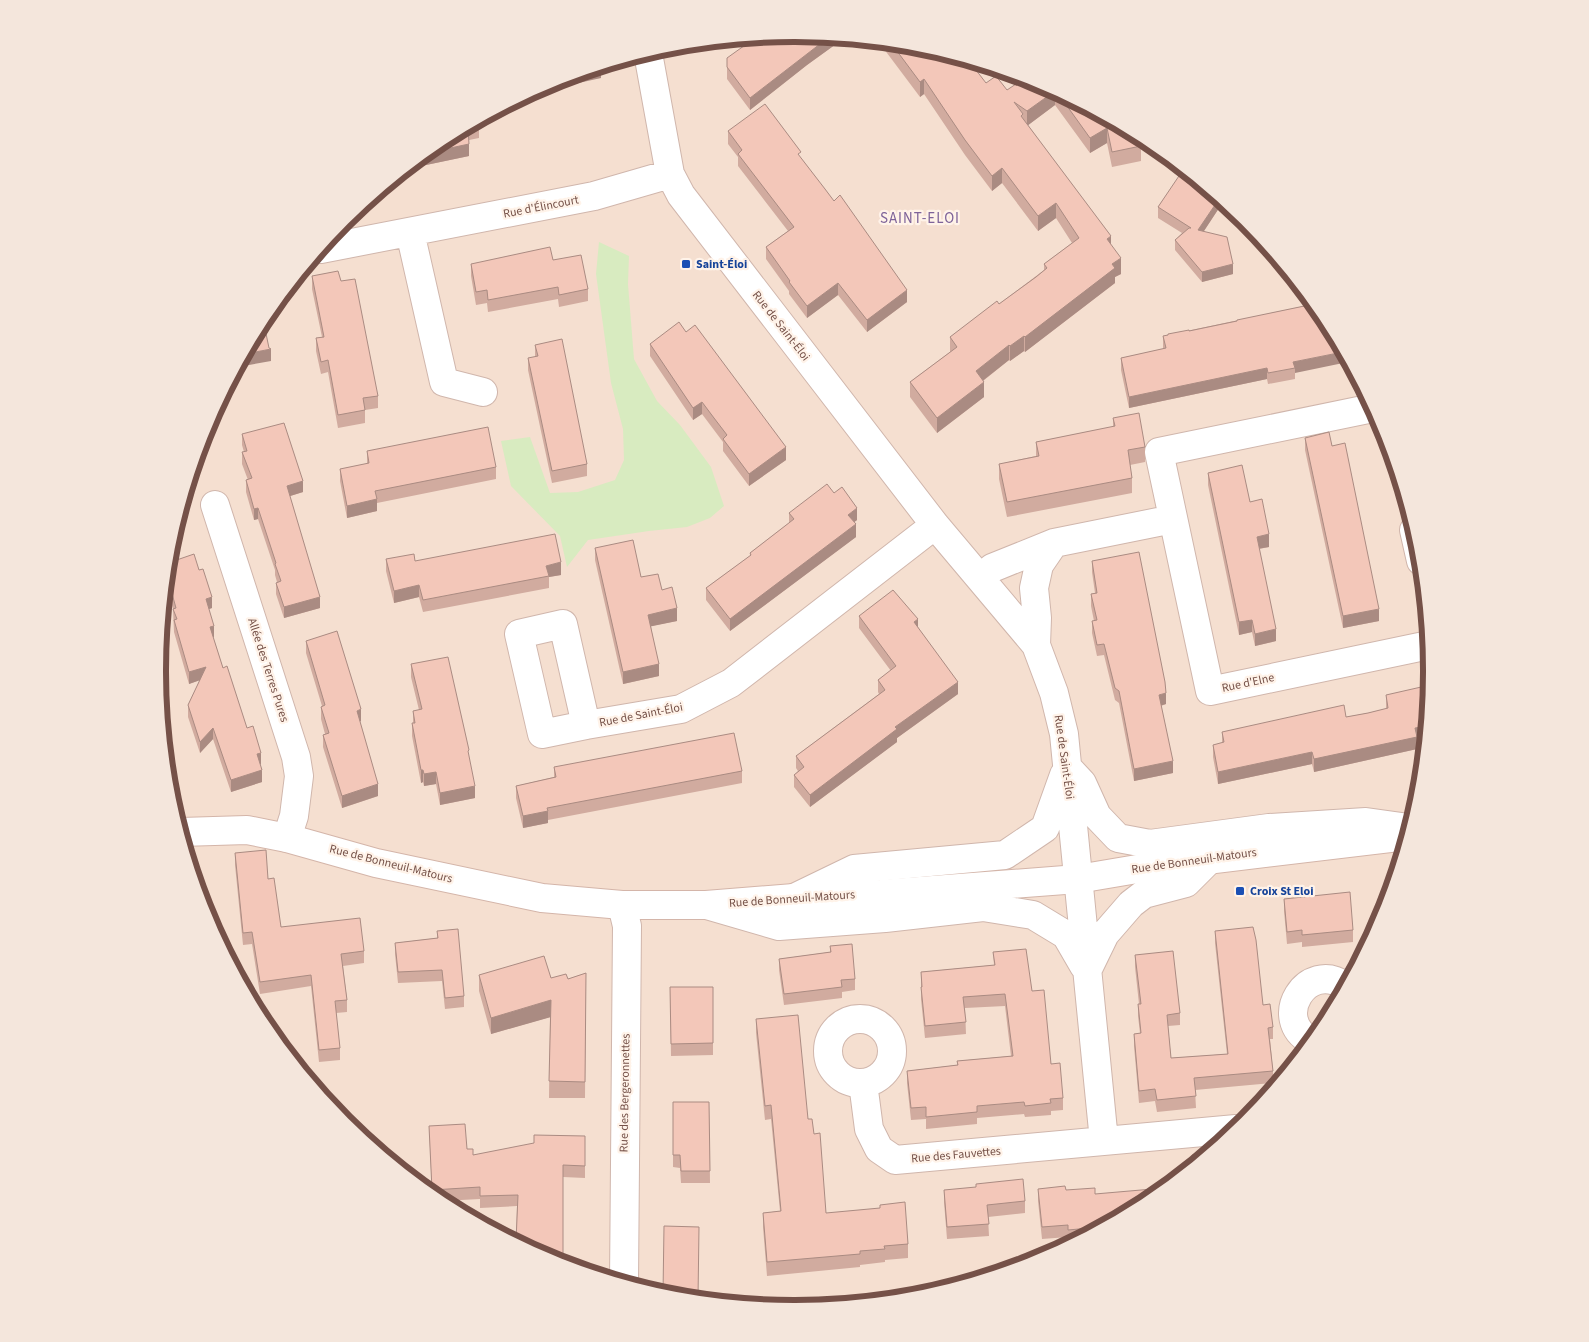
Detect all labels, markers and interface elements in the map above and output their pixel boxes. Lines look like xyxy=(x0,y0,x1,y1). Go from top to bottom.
street label: Rue d'Élincourt xyxy=(502,191,580,223)
district label: SAINT-ELOI xyxy=(880,208,960,229)
place label: Saint-Éloi xyxy=(696,256,747,273)
marker: Saint-Éloi xyxy=(680,258,692,270)
street label: Rue de Saint-Éloi xyxy=(748,287,814,365)
street label: Allée des Terres Pures xyxy=(243,616,293,724)
street label: Rue d'Elne xyxy=(1220,669,1276,697)
street label: Rue de Saint-Éloi xyxy=(598,699,684,731)
street label: Rue de Saint-Éloi xyxy=(1050,714,1078,800)
street label: Rue de Bonneuil-Matours xyxy=(328,840,454,888)
street label: Rue de Bonneuil-Matours xyxy=(1130,844,1258,878)
place label: Croix St Eloi xyxy=(1250,883,1314,900)
marker: Croix St Eloi xyxy=(1234,885,1246,897)
street label: Rue de Bonneuil-Matours xyxy=(728,886,856,912)
street label: Rue des Bergeronnettes xyxy=(615,1033,635,1153)
street label: Rue des Fauvettes xyxy=(910,1143,1002,1167)

